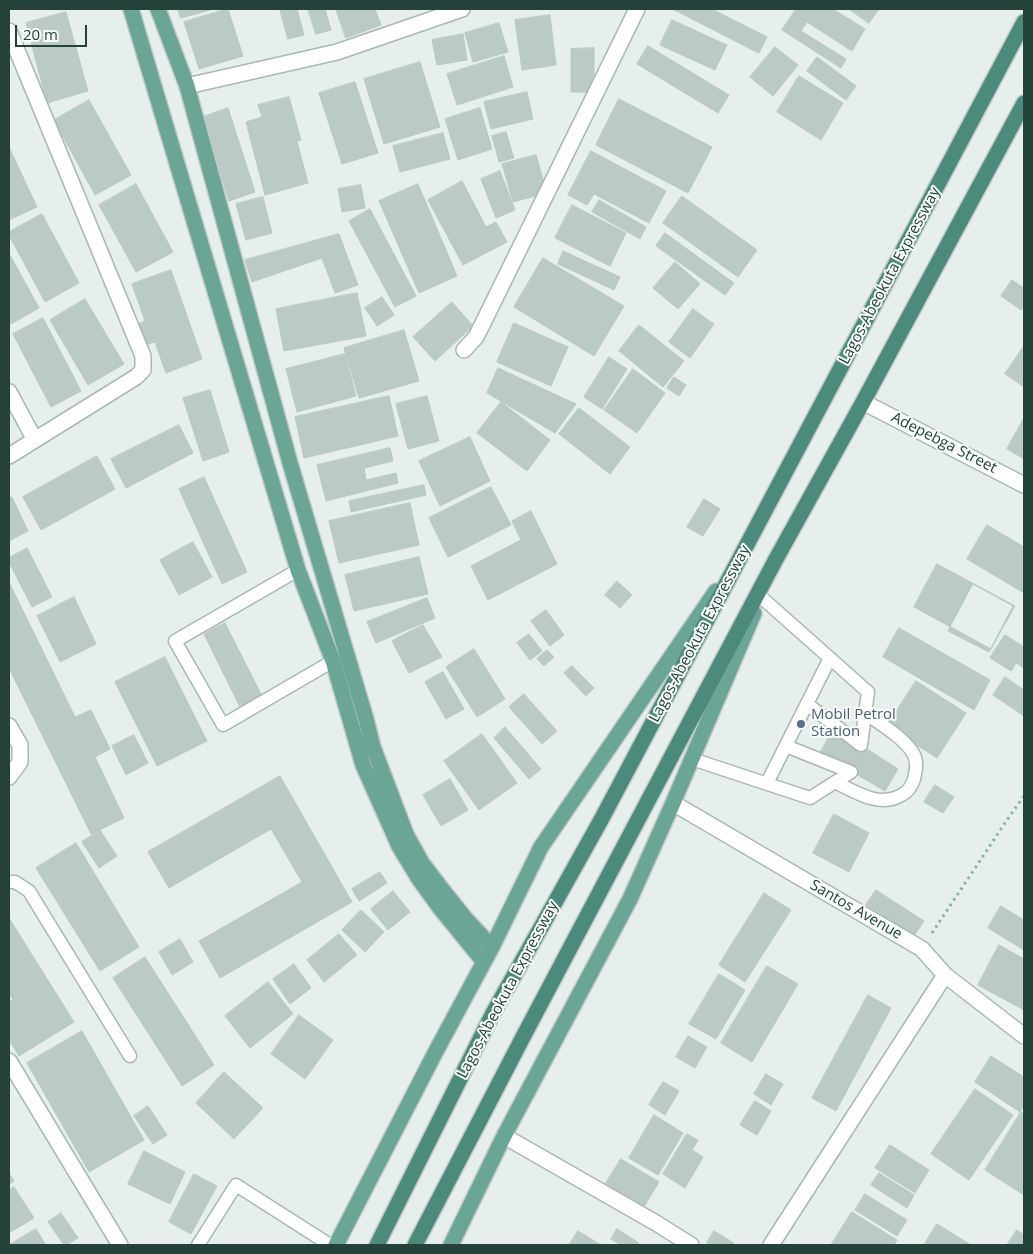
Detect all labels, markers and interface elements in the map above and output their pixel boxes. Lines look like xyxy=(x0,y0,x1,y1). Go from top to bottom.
scale bar xyxy=(18,15,90,47)
text: 20 m xyxy=(23,24,58,44)
street label: Lagos-Abeokuta Expressway xyxy=(836,184,944,368)
street label: Adepebga Street xyxy=(888,409,1000,477)
street label: Lagos-Abeokuta Expressway xyxy=(646,542,754,726)
place label: Mobil Petrol Station xyxy=(811,706,896,741)
marker: Mobil Petrol Station xyxy=(795,718,807,730)
street label: Santos Avenue xyxy=(807,876,905,944)
street label: Lagos-Abeokuta Expressway xyxy=(454,898,562,1082)

